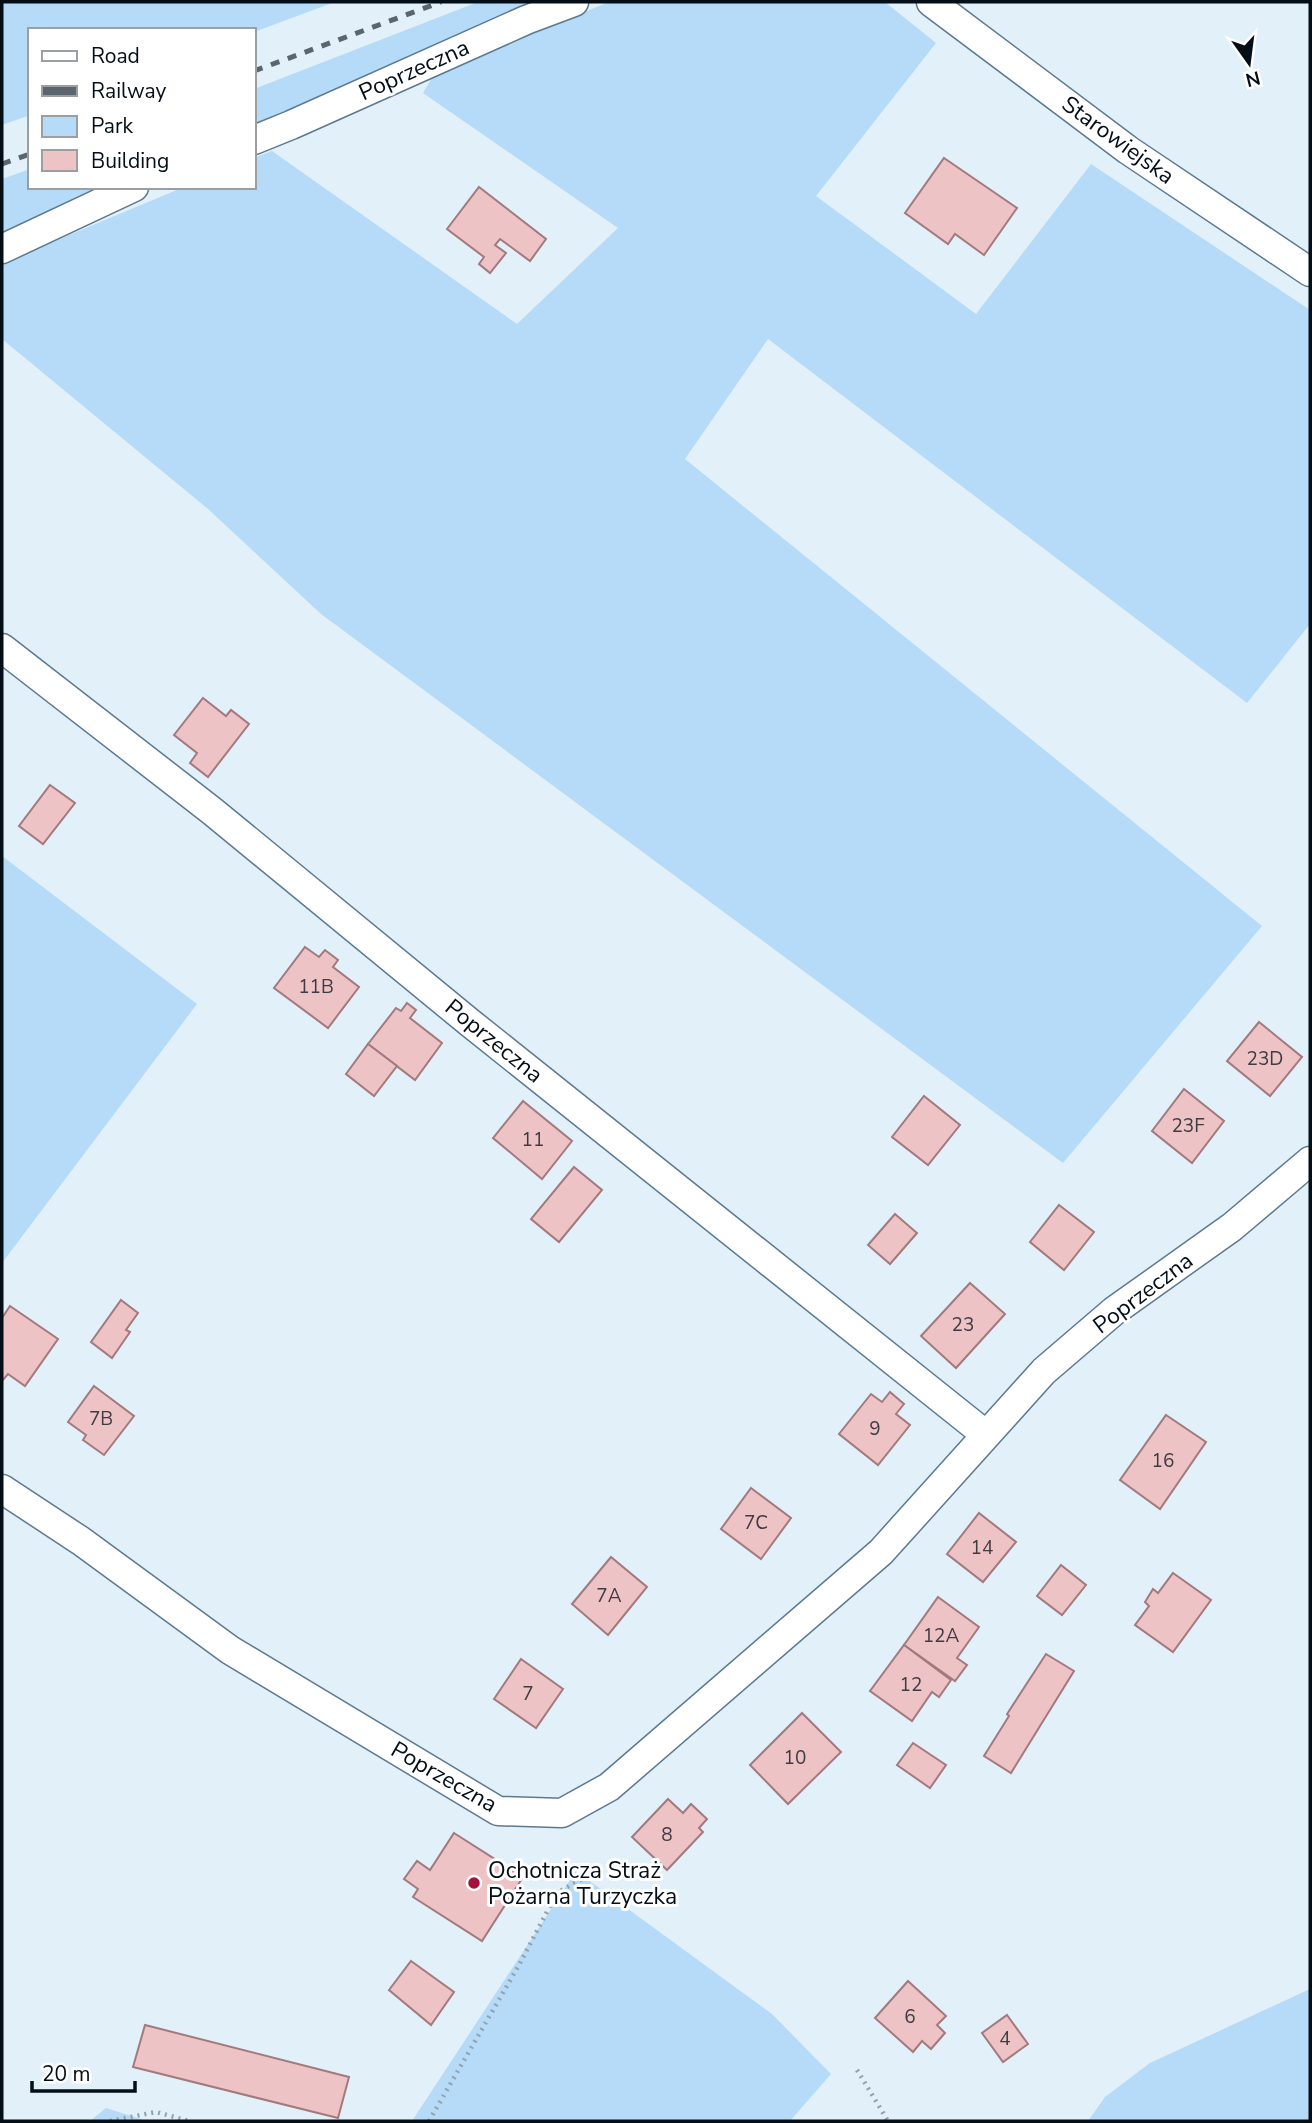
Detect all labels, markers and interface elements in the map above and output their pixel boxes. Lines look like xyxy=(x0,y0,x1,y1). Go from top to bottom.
legend xyxy=(28,28,256,189)
north arrow xyxy=(1214,28,1284,98)
street label: Poprzeczna xyxy=(354,32,474,108)
text: Road xyxy=(91,42,140,70)
text: N xyxy=(1243,64,1263,93)
text: Railway xyxy=(91,77,166,105)
street label: Starowiejska xyxy=(1055,89,1181,191)
text: Park xyxy=(91,112,133,140)
text: Building xyxy=(91,147,169,175)
house number: 11B xyxy=(298,974,334,1000)
street label: Poprzeczna xyxy=(438,992,550,1090)
house number: 23D xyxy=(1247,1046,1283,1072)
house number: 23F xyxy=(1171,1113,1205,1139)
house number: 11 xyxy=(522,1127,544,1153)
street label: Poprzeczna xyxy=(1087,1245,1199,1341)
house number: 23 xyxy=(952,1312,974,1338)
house number: 7B xyxy=(89,1406,113,1432)
house number: 9 xyxy=(869,1416,881,1442)
house number: 16 xyxy=(1152,1448,1174,1474)
house number: 7C xyxy=(744,1510,768,1536)
house number: 14 xyxy=(971,1535,993,1561)
house number: 7A xyxy=(596,1583,622,1609)
house number: 12A xyxy=(923,1623,959,1649)
house number: 12 xyxy=(900,1672,922,1698)
house number: 7 xyxy=(522,1681,534,1707)
street label: Poprzeczna xyxy=(385,1734,503,1820)
house number: 10 xyxy=(784,1745,806,1771)
house number: 8 xyxy=(661,1822,673,1848)
place label: Ochotnicza Straż Pożarna Turzyczka xyxy=(488,1855,677,1912)
marker: Ochotnicza Straż Pożarna Turzyczka xyxy=(466,1875,482,1891)
house number: 6 xyxy=(904,2004,916,2030)
house number: 4 xyxy=(999,2026,1011,2052)
scale bar xyxy=(32,2050,135,2094)
text: 20 m xyxy=(42,2060,91,2088)

